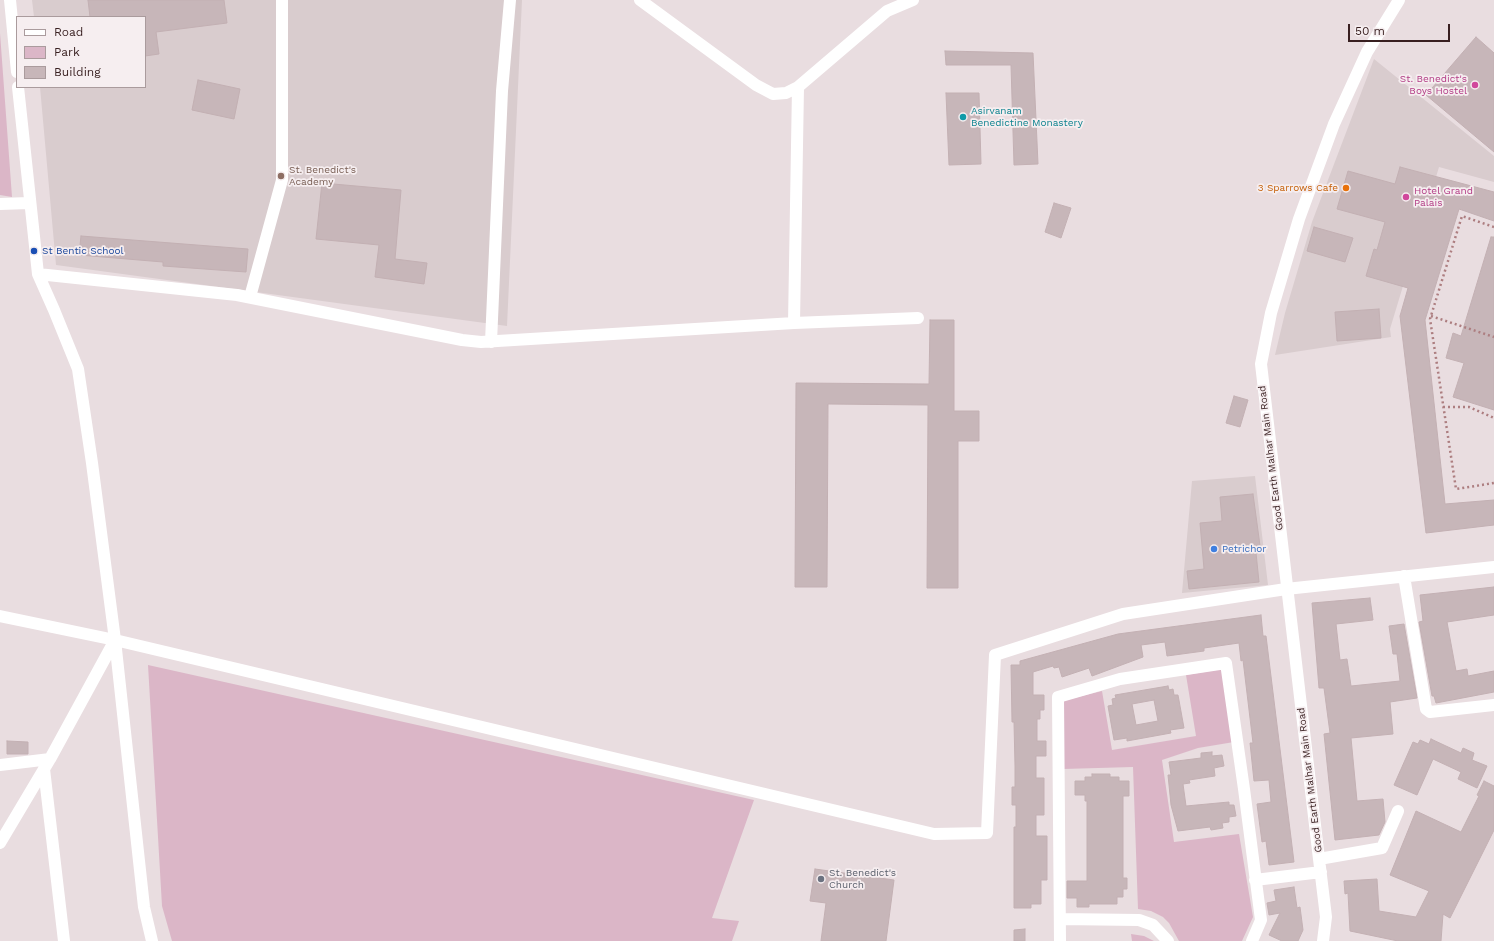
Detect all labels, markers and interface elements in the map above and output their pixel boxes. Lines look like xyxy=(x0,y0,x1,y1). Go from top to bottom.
legend xyxy=(16,16,146,88)
scale bar xyxy=(1350,16,1452,42)
text: 50 m xyxy=(1355,24,1385,38)
text: Road xyxy=(54,25,83,39)
text: Park xyxy=(54,45,80,59)
text: Building xyxy=(54,65,101,79)
place label: St. Benedict's Boys Hostel xyxy=(1400,73,1467,96)
marker: St. Benedict's Boys Hostel xyxy=(1470,80,1480,90)
place label: Asirvanam Benedictine Monastery xyxy=(971,105,1083,128)
marker: Asirvanam Benedictine Monastery xyxy=(958,112,968,122)
place label: St. Benedict's Academy xyxy=(289,164,356,188)
marker: St. Benedict's Academy xyxy=(276,171,286,181)
place label: 3 Sparrows Cafe xyxy=(1258,182,1338,194)
marker: 3 Sparrows Cafe xyxy=(1341,183,1351,193)
place label: Hotel Grand Palais xyxy=(1414,185,1473,208)
marker: Hotel Grand Palais xyxy=(1401,192,1411,202)
place label: St Bentic School xyxy=(42,245,124,257)
marker: St Bentic School xyxy=(29,246,39,256)
street label: Good Earth Malhar Main Road xyxy=(1256,385,1286,531)
place label: Petrichor xyxy=(1222,543,1266,555)
marker: Petrichor xyxy=(1209,544,1219,554)
street label: Good Earth Malhar Main Road xyxy=(1295,707,1325,853)
place label: St. Benedict's Church xyxy=(829,867,896,890)
marker: St. Benedict's Church xyxy=(816,874,826,884)

